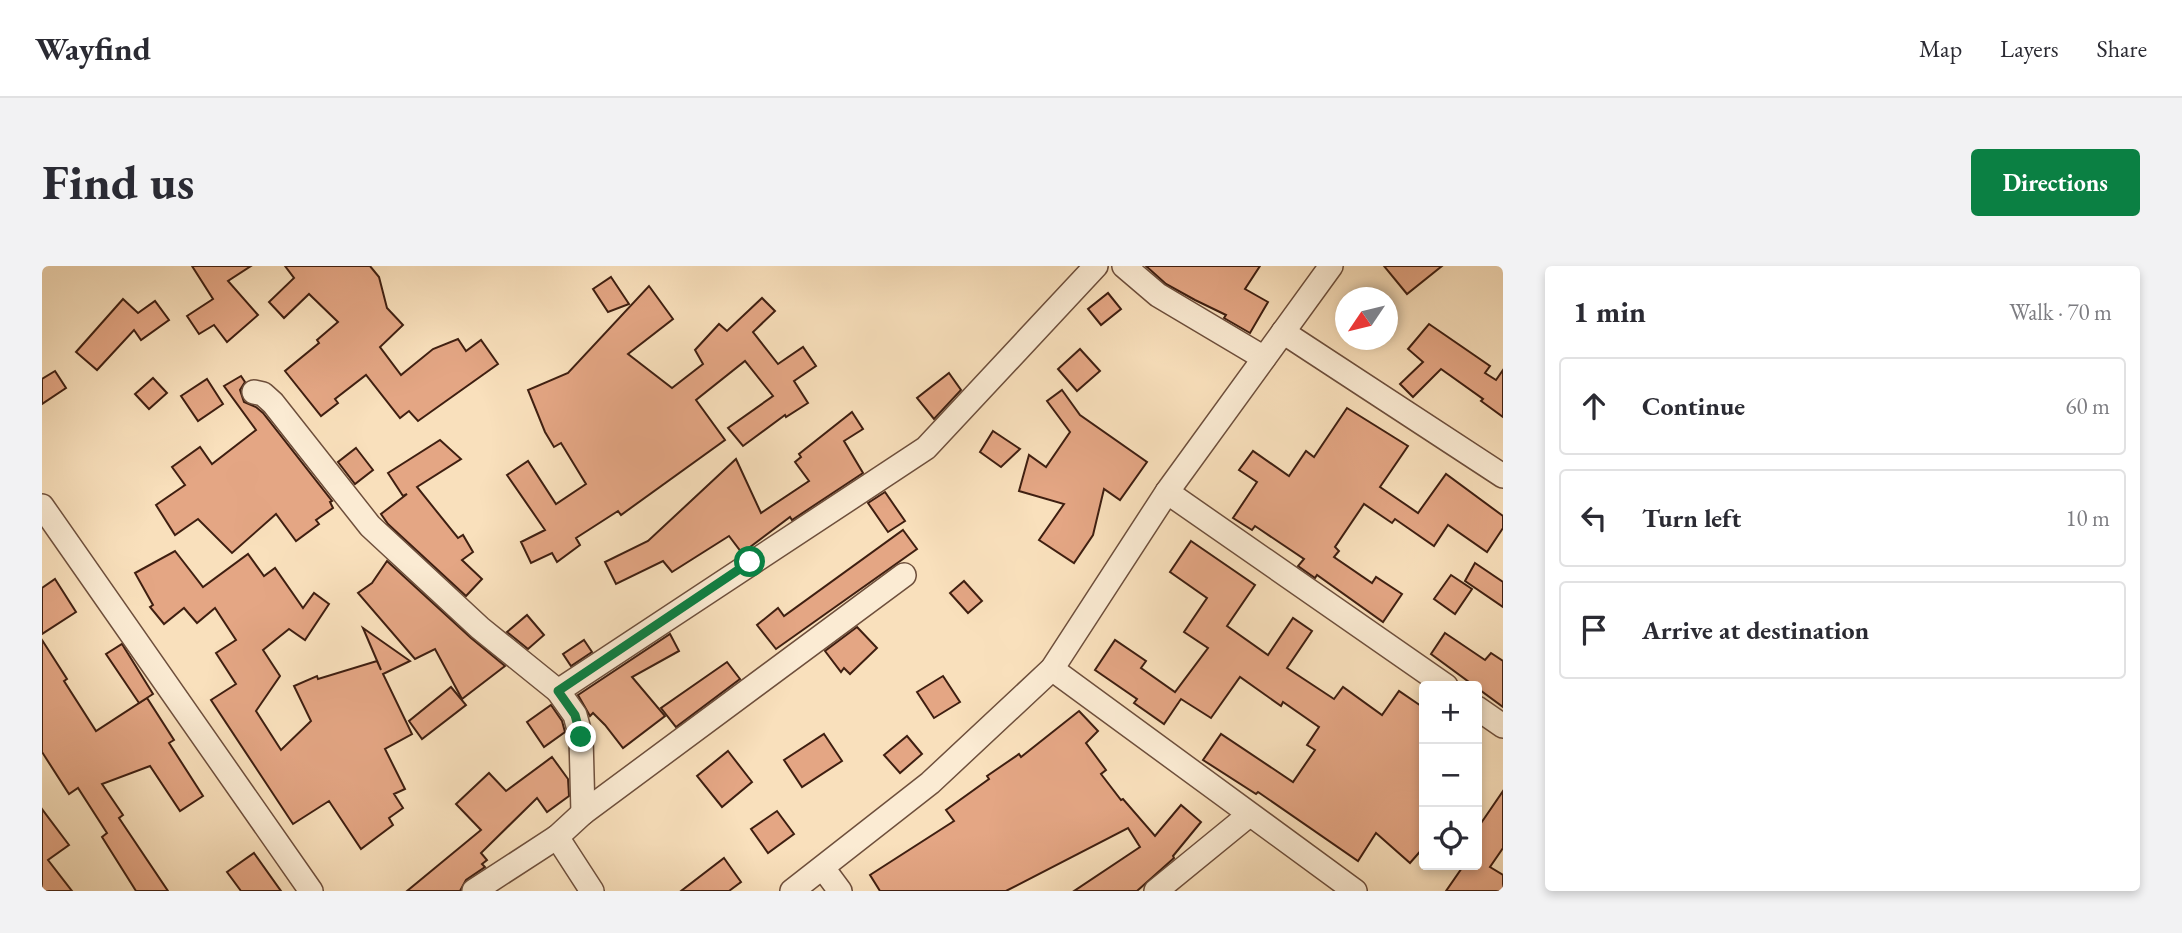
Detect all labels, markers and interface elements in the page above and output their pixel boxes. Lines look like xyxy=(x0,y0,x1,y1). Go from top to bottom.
text: Wayfind xyxy=(35,27,151,70)
text: Map xyxy=(1919,33,1962,64)
text: Layers xyxy=(2000,33,2059,64)
text: Share xyxy=(2097,33,2147,64)
button: Directions xyxy=(1971,149,2140,216)
text: Find us xyxy=(42,150,194,214)
north arrow xyxy=(1335,287,1398,350)
text: 1 min xyxy=(1573,292,1646,331)
text: Walk · 70 m xyxy=(2009,297,2112,327)
icon: ahead xyxy=(1575,387,1613,425)
text: Continue xyxy=(1642,389,1745,423)
text: 60 m xyxy=(2065,391,2110,421)
icon: left xyxy=(1575,499,1613,537)
text: Turn left xyxy=(1642,501,1741,535)
text: 10 m xyxy=(2065,503,2110,533)
route start xyxy=(734,546,765,577)
icon: arrive xyxy=(1575,611,1613,649)
text: Arrive at destination xyxy=(1642,613,1869,647)
map controls xyxy=(1419,681,1482,870)
button: + xyxy=(1419,681,1482,744)
route end xyxy=(565,721,596,752)
button: − xyxy=(1419,744,1482,807)
button: locate xyxy=(1419,807,1482,870)

